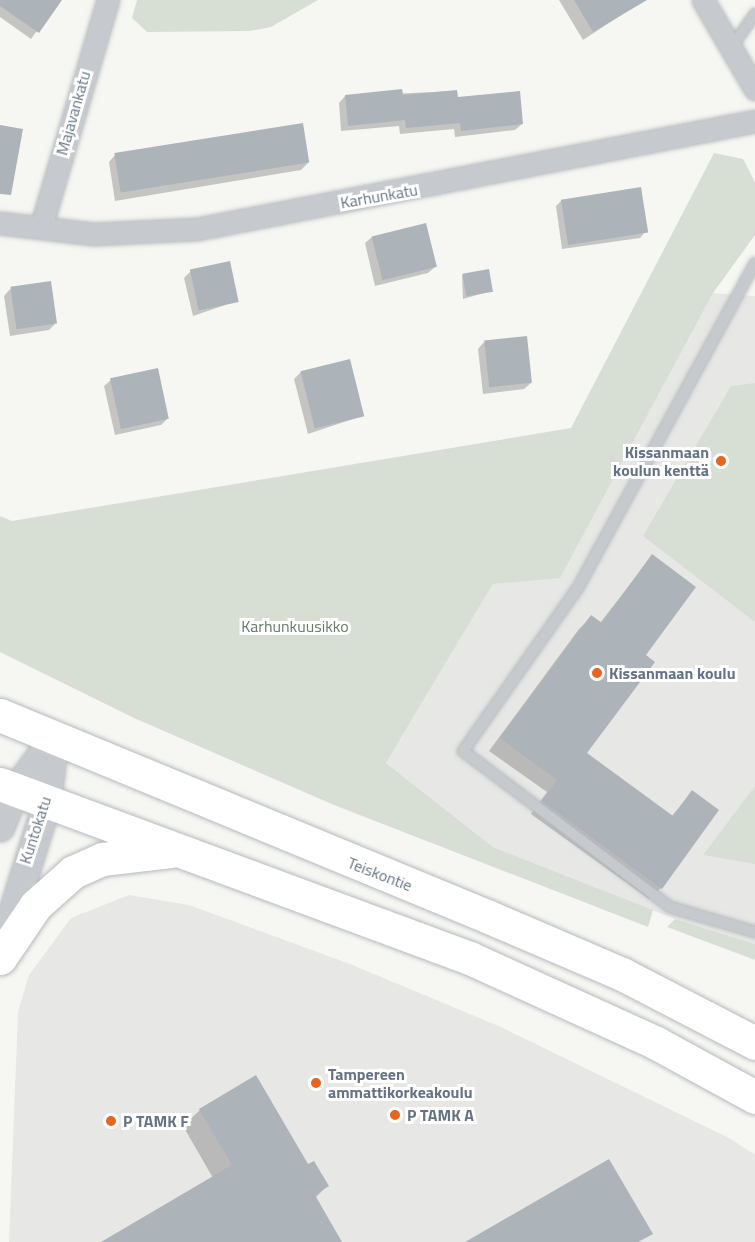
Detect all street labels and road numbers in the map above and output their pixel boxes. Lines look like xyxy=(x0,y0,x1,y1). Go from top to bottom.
street label: Majavankatu xyxy=(52,69,94,157)
street label: Karhunkatu xyxy=(339,180,419,212)
street label: Kuntokatu xyxy=(15,794,55,866)
street label: Teiskontie xyxy=(345,853,415,895)

